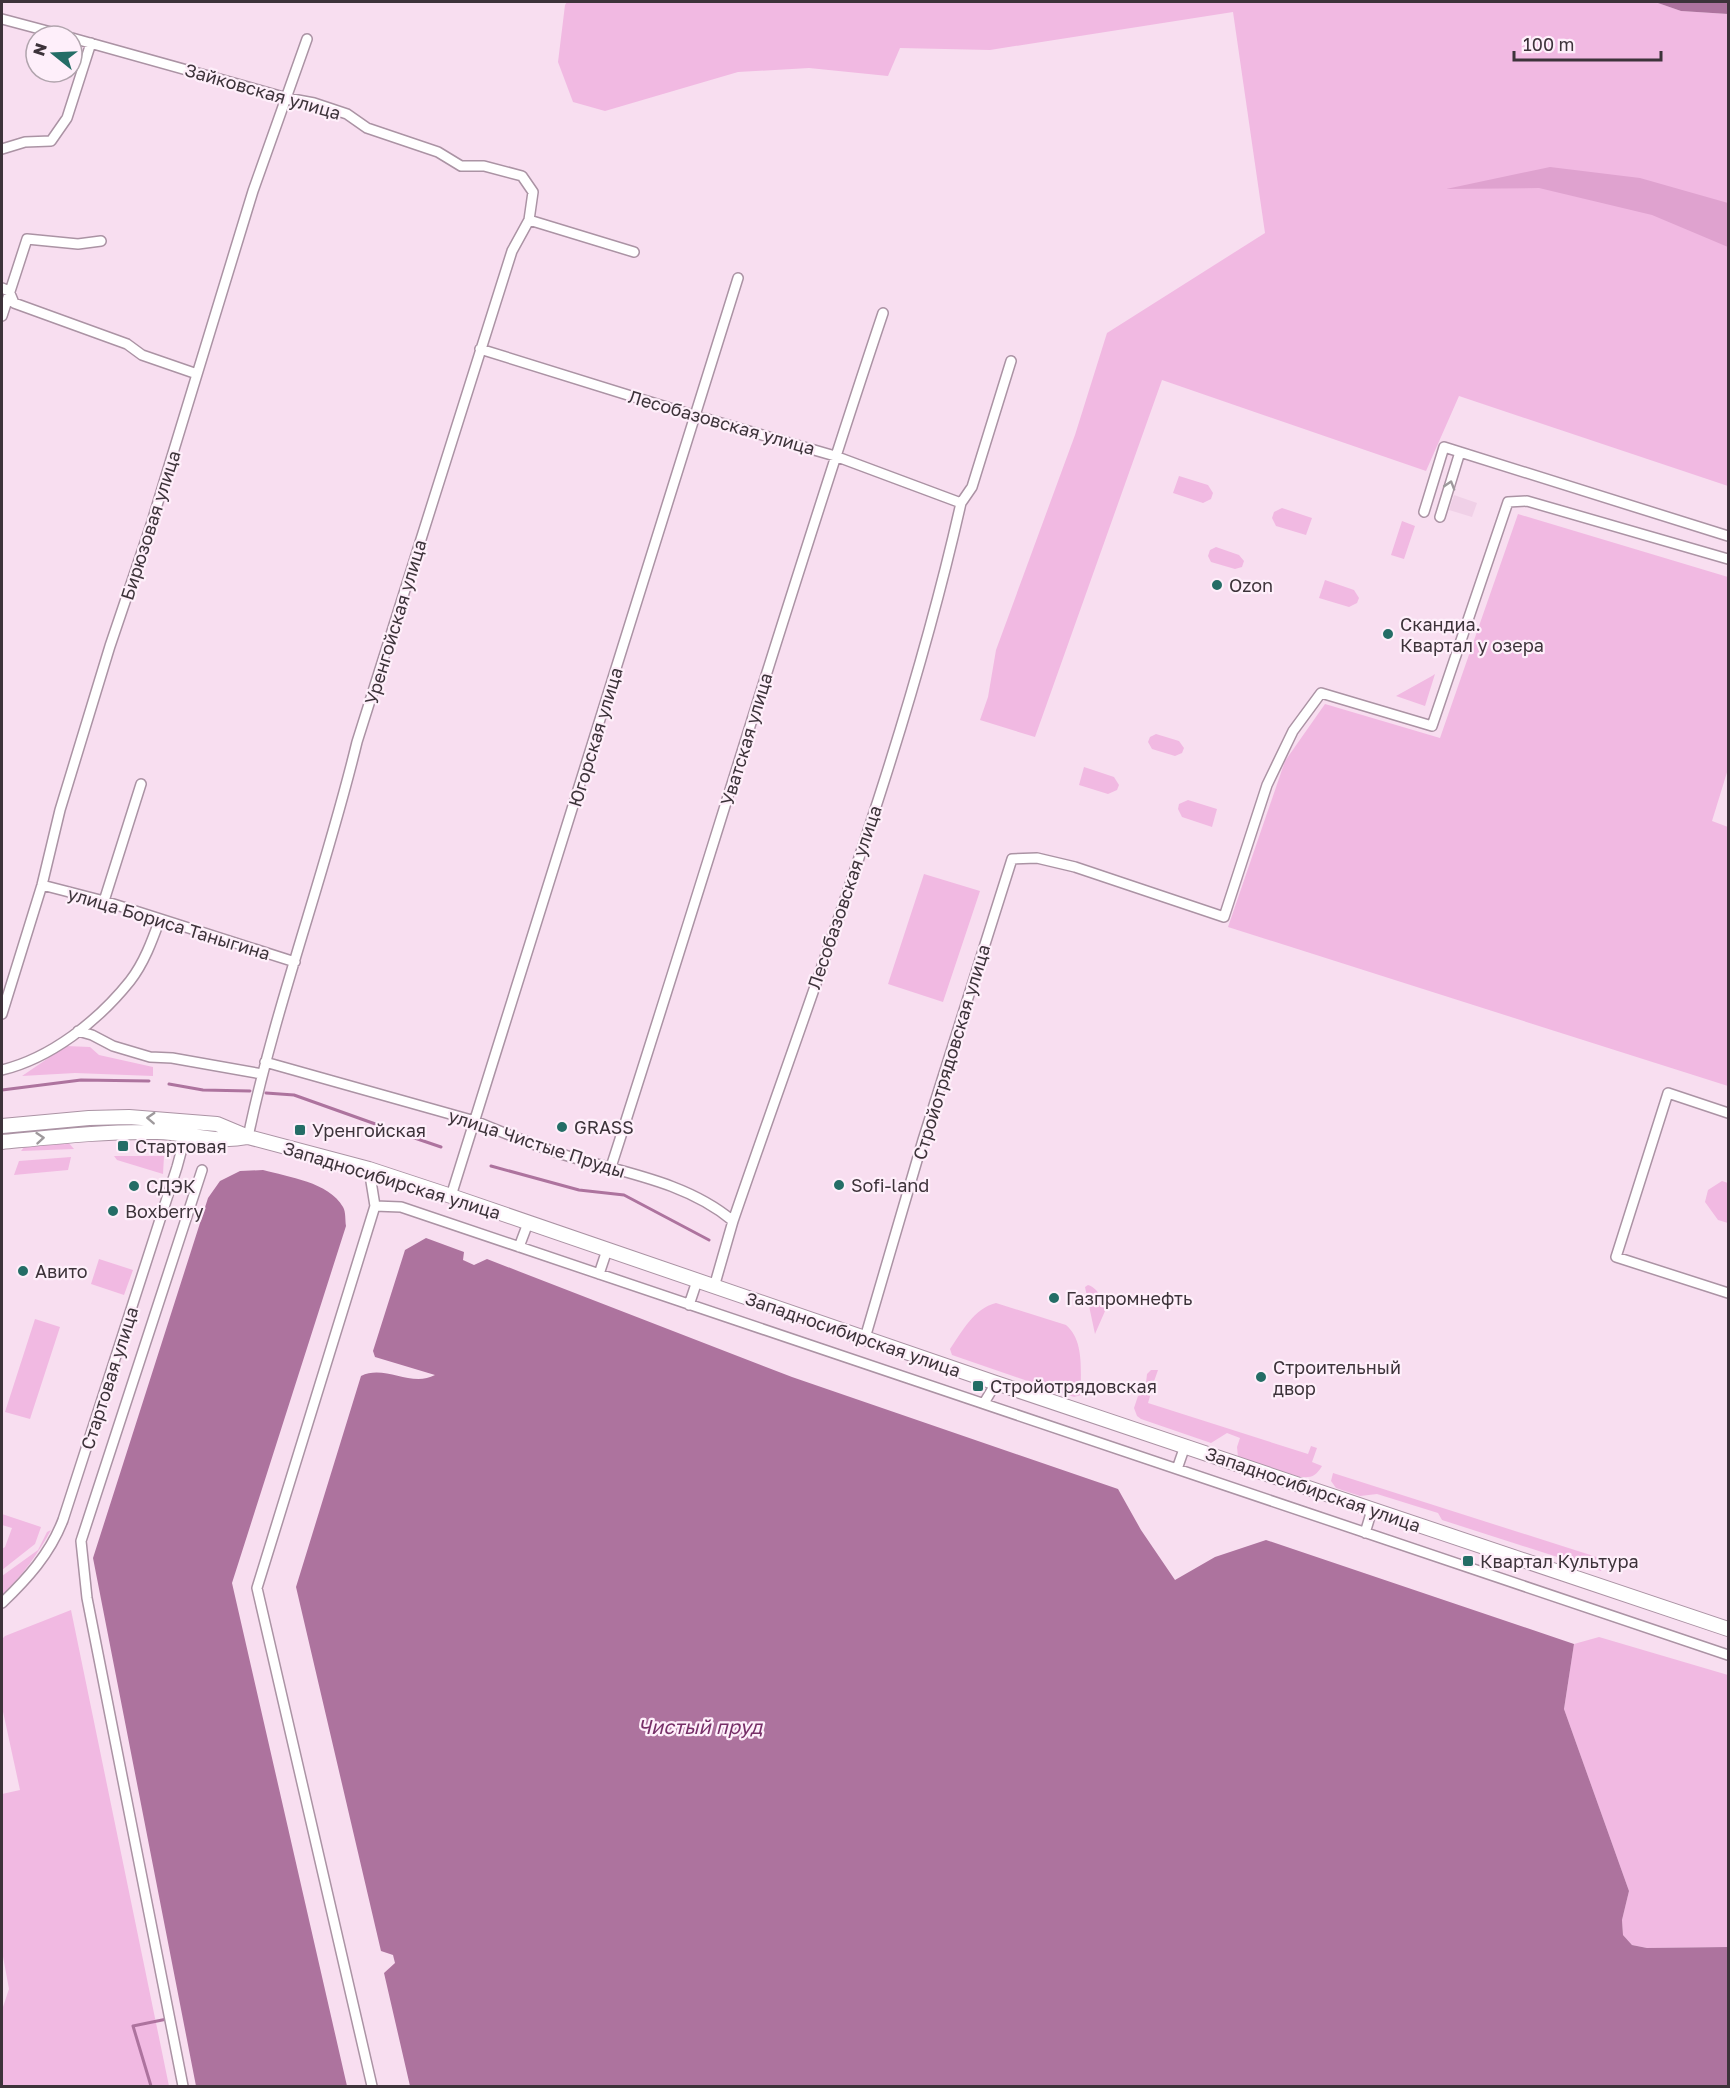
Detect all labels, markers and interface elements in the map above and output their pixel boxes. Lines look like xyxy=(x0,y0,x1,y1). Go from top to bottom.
north arrow xyxy=(24,24,84,84)
scale bar xyxy=(1514,24,1661,62)
text: 100 m xyxy=(1523,33,1574,55)
text: N xyxy=(28,40,51,58)
street label: Зайковская улица xyxy=(182,58,344,124)
street label: Лесобазовская улица xyxy=(626,385,818,459)
street label: Бирюзовая улица xyxy=(115,447,185,603)
one-way arrow xyxy=(1443,480,1455,491)
street label: Уренгойская улица xyxy=(359,537,431,707)
place label: Ozon xyxy=(1229,574,1273,596)
marker: Ozon xyxy=(1210,578,1224,592)
place label: Скандиа. Квартал у озера xyxy=(1400,613,1544,656)
marker: Скандиа. Квартал у озера xyxy=(1381,627,1395,641)
street label: Югорская улица xyxy=(563,665,627,809)
street label: Уватская улица xyxy=(715,670,777,808)
street label: Лесобазовская улица xyxy=(802,802,886,992)
street label: улица Бориса Таныгина xyxy=(65,882,273,964)
street label: Стройотрядовская улица xyxy=(908,942,994,1162)
street label: улица Чистые Пруды xyxy=(446,1104,628,1182)
one-way arrow xyxy=(146,1112,155,1125)
place label: GRASS xyxy=(574,1116,634,1138)
place label: Уренгойская xyxy=(312,1119,426,1141)
marker: GRASS xyxy=(555,1120,569,1134)
marker: Уренгойская xyxy=(293,1123,307,1137)
one-way arrow xyxy=(36,1132,45,1145)
place label: Стартовая xyxy=(135,1135,227,1157)
street label: Западносибирская улица xyxy=(280,1136,504,1224)
marker: Стартовая xyxy=(116,1139,130,1153)
place label: Sofi-land xyxy=(851,1174,929,1196)
place label: СДЭК xyxy=(146,1175,196,1197)
marker: Sofi-land xyxy=(832,1178,846,1192)
marker: СДЭК xyxy=(127,1179,141,1193)
place label: Boxberry xyxy=(125,1200,204,1222)
marker: Boxberry xyxy=(106,1204,120,1218)
place label: Авито xyxy=(35,1260,88,1282)
marker: Авито xyxy=(16,1264,30,1278)
street label: Западносибирская улица xyxy=(742,1287,964,1381)
place label: Газпромнефть xyxy=(1066,1287,1192,1309)
marker: Газпромнефть xyxy=(1047,1291,1061,1305)
street label: Стартовая улица xyxy=(76,1304,142,1452)
place label: Строительный двор xyxy=(1273,1356,1401,1399)
marker: Строительный двор xyxy=(1254,1370,1268,1384)
place label: Стройотрядовская xyxy=(990,1375,1157,1397)
marker: Стройотрядовская xyxy=(971,1379,985,1393)
street label: Западносибирская улица xyxy=(1202,1442,1424,1536)
place label: Квартал Культура xyxy=(1480,1550,1639,1572)
marker: Квартал Культура xyxy=(1461,1554,1475,1568)
water label: Чистый пруд xyxy=(638,1714,763,1739)

